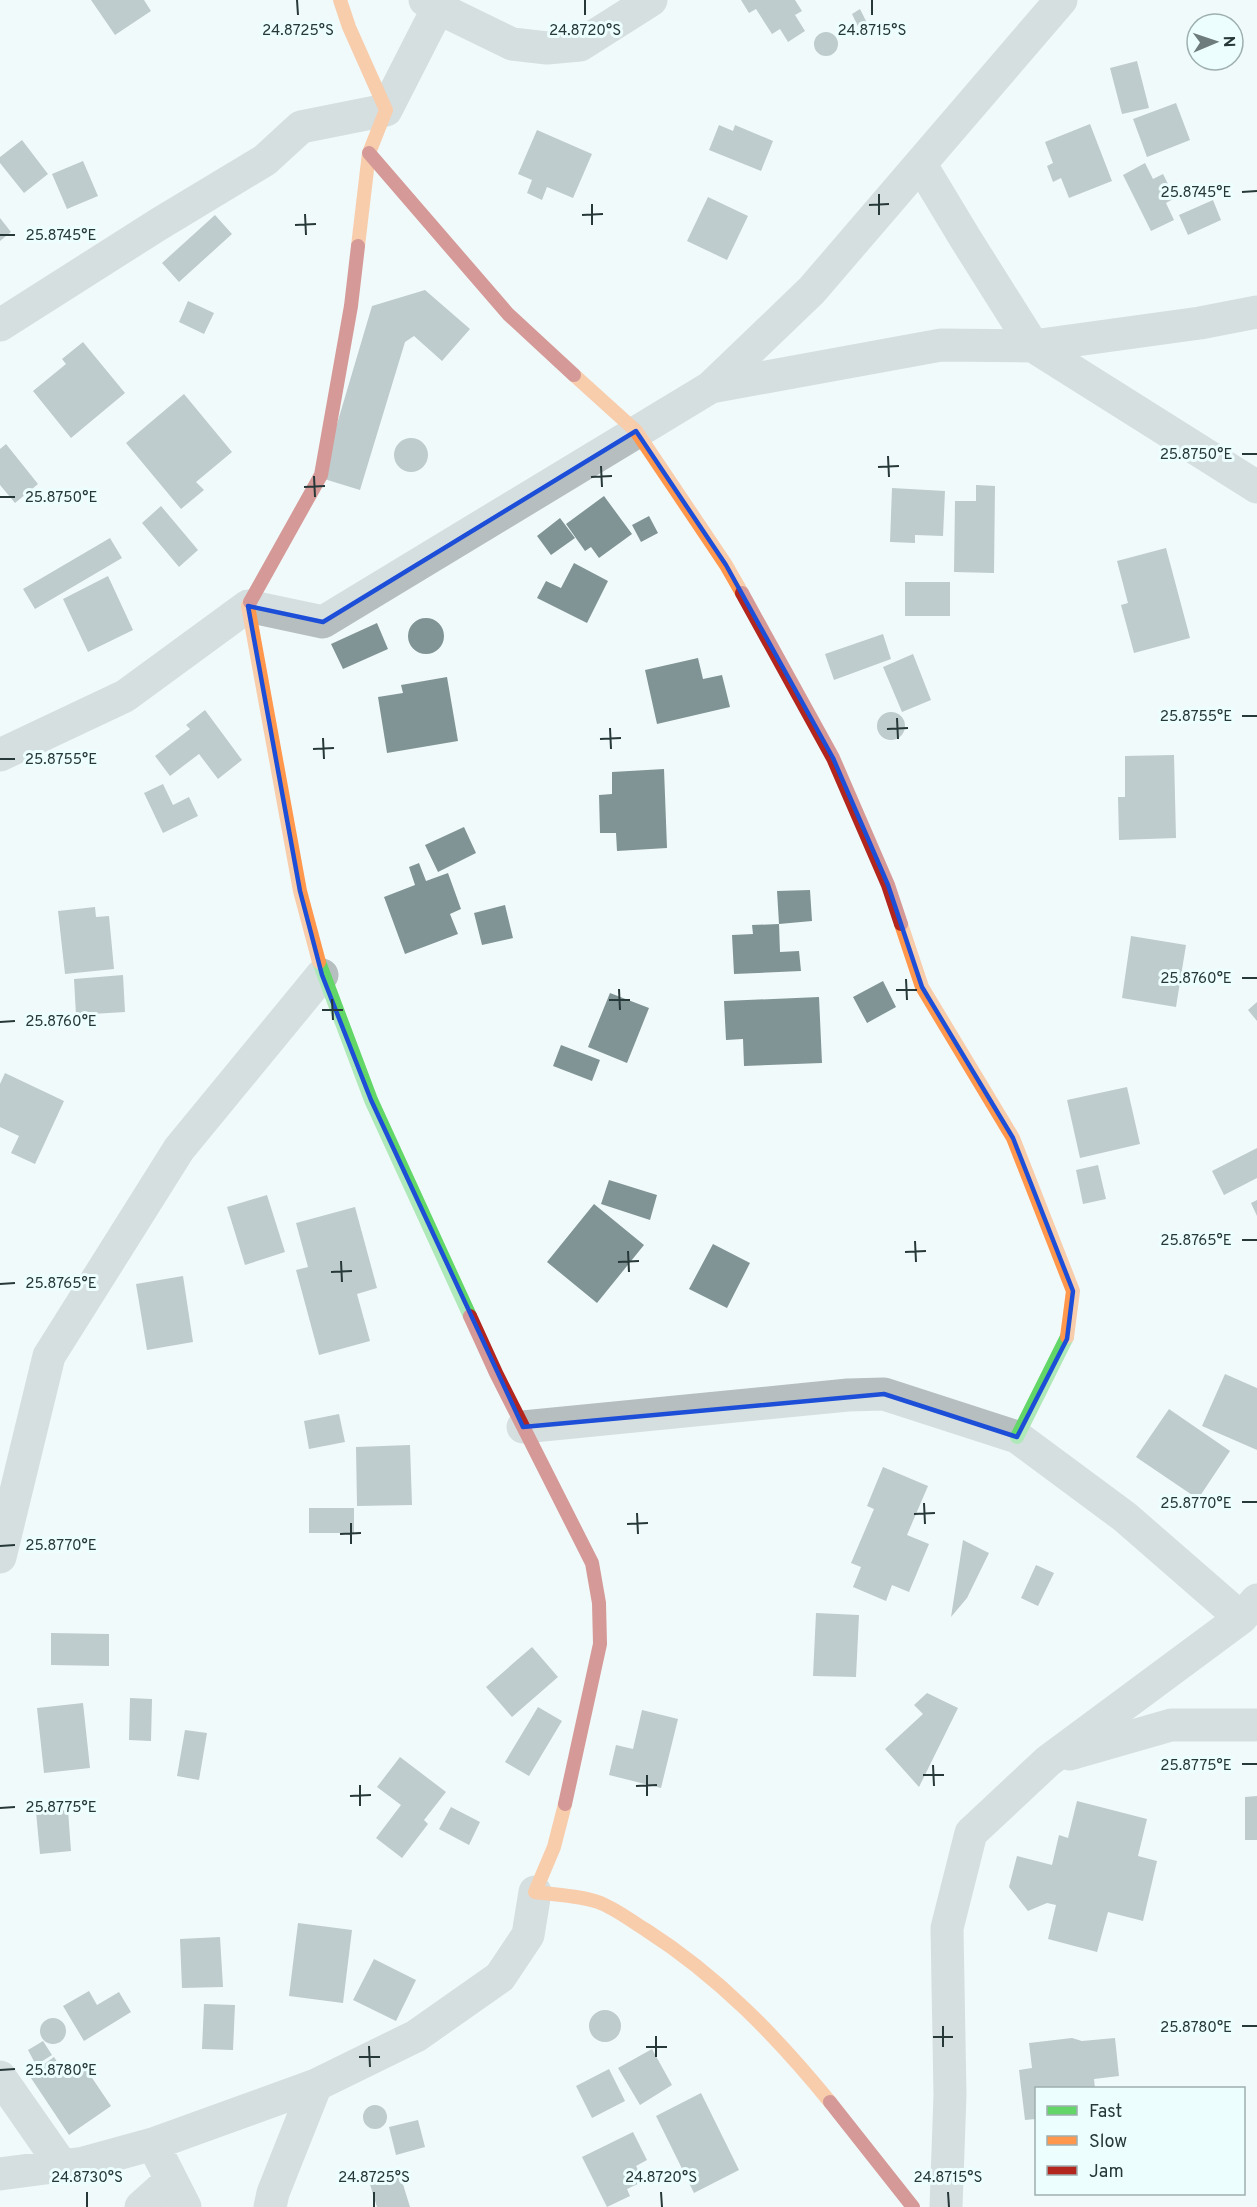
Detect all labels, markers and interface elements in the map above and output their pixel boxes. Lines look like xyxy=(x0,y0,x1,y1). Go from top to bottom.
north arrow xyxy=(1185,12,1245,72)
text: 24.8725°S xyxy=(262,22,334,41)
text: 24.8720°S xyxy=(549,22,621,41)
text: 24.8715°S xyxy=(838,22,906,41)
text: N xyxy=(1218,35,1238,48)
text: 25.8745°E xyxy=(1161,184,1231,203)
text: 25.8745°E xyxy=(26,227,96,246)
text: 25.8750°E xyxy=(1160,446,1232,465)
text: 25.8750°E xyxy=(25,489,97,508)
text: 25.8755°E xyxy=(1160,708,1232,727)
text: 25.8755°E xyxy=(25,751,97,770)
text: 25.8760°E xyxy=(1160,970,1232,989)
text: 25.8760°E xyxy=(25,1013,97,1032)
text: 25.8765°E xyxy=(1160,1232,1232,1251)
text: 25.8765°E xyxy=(25,1275,97,1294)
text: 25.8770°E xyxy=(1160,1495,1232,1514)
text: 25.8770°E xyxy=(25,1537,97,1556)
text: 25.8775°E xyxy=(1160,1757,1232,1776)
text: 25.8775°E xyxy=(25,1799,97,1818)
text: 25.8780°E xyxy=(1160,2019,1232,2038)
text: 25.8780°E xyxy=(25,2062,97,2081)
legend xyxy=(1035,2087,1245,2195)
text: Fast xyxy=(1089,2101,1122,2124)
text: Slow xyxy=(1089,2131,1127,2154)
text: Jam xyxy=(1089,2161,1124,2184)
text: 24.8730°S xyxy=(51,2169,123,2188)
text: 24.8725°S xyxy=(338,2169,410,2188)
text: 24.8720°S xyxy=(625,2169,697,2188)
text: 24.8715°S xyxy=(914,2169,982,2188)

